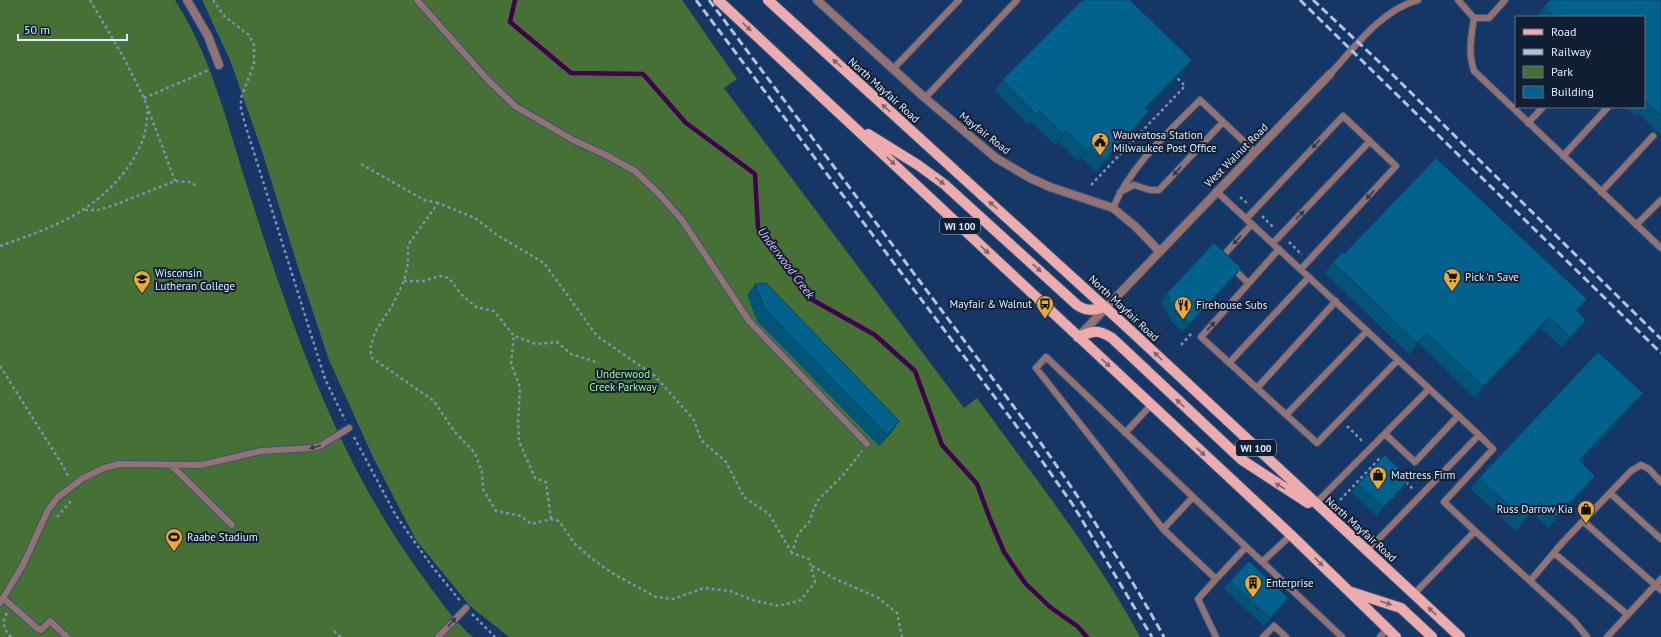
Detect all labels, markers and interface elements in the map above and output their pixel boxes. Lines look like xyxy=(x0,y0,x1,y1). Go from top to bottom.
scale bar xyxy=(18,16,127,42)
legend xyxy=(1515,16,1645,108)
text: 50 m xyxy=(24,22,50,37)
one-way arrow xyxy=(741,22,752,31)
text: Road xyxy=(1551,24,1576,39)
text: Railway xyxy=(1551,44,1591,59)
street label: North Mayfair Road xyxy=(845,54,923,126)
one-way arrow xyxy=(832,59,842,68)
text: Park xyxy=(1551,64,1573,79)
text: Building xyxy=(1551,84,1594,99)
one-way arrow xyxy=(881,103,891,113)
street label: Mayfair Road xyxy=(957,109,1013,157)
street label: West Walnut Road xyxy=(1201,120,1271,190)
place label: Wauwatosa Station Milwaukee Post Office xyxy=(1113,128,1217,155)
public building icon: Wauwatosa Station Milwaukee Post Office xyxy=(1090,131,1110,156)
one-way arrow xyxy=(1312,139,1321,149)
one-way arrow xyxy=(886,156,896,166)
one-way arrow xyxy=(1172,166,1182,176)
one-way arrow xyxy=(935,177,945,185)
one-way arrow xyxy=(1365,190,1374,200)
one-way arrow xyxy=(988,200,998,210)
one-way arrow xyxy=(1295,210,1305,220)
road number: WI 100 xyxy=(940,218,980,234)
water label: Underwood Creek xyxy=(755,224,818,302)
one-way arrow xyxy=(1232,235,1241,246)
one-way arrow xyxy=(980,245,990,255)
one-way arrow xyxy=(1032,263,1042,273)
place label: Wisconsin Lutheran College xyxy=(155,266,235,293)
supermarket icon: Pick 'n Save xyxy=(1442,267,1462,292)
school or university icon: Wisconsin Lutheran College xyxy=(132,269,152,294)
place label: Pick 'n Save xyxy=(1465,270,1519,284)
street label: North Mayfair Road xyxy=(1086,272,1162,344)
bus stop icon: Mayfair & Walnut xyxy=(1035,294,1055,319)
restaurant icon: Firehouse Subs xyxy=(1173,295,1193,320)
place label: Mayfair & Walnut xyxy=(949,297,1032,311)
place label: Firehouse Subs xyxy=(1196,298,1268,312)
one-way arrow xyxy=(1206,321,1215,331)
one-way arrow xyxy=(1153,351,1163,361)
one-way arrow xyxy=(1101,359,1111,368)
park label: Underwood Creek Parkway xyxy=(589,367,658,394)
one-way arrow xyxy=(1176,399,1185,408)
road number: WI 100 xyxy=(1236,440,1276,456)
one-way arrow xyxy=(309,444,322,450)
one-way arrow xyxy=(1196,447,1206,457)
shop icon: Mattress Firm xyxy=(1368,465,1388,490)
place label: Mattress Firm xyxy=(1391,468,1456,482)
one-way arrow xyxy=(1274,482,1286,489)
street label: North Mayfair Road xyxy=(1322,493,1400,565)
shop icon: Russ Darrow Kia xyxy=(1576,499,1596,524)
place label: Russ Darrow Kia xyxy=(1497,502,1573,516)
sports icon: Raabe Stadium xyxy=(164,527,184,552)
place label: Raabe Stadium xyxy=(187,530,258,544)
one-way arrow xyxy=(1314,557,1324,567)
building icon: Enterprise xyxy=(1243,573,1263,598)
place label: Enterprise xyxy=(1266,576,1314,590)
one-way arrow xyxy=(1380,600,1392,606)
one-way arrow xyxy=(1427,606,1437,615)
one-way arrow xyxy=(447,617,457,627)

